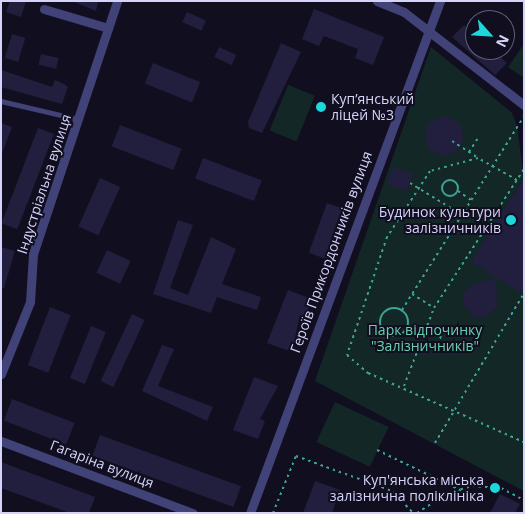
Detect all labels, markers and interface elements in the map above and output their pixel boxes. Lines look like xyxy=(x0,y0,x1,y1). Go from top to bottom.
north arrow xyxy=(465,10,515,60)
text: N xyxy=(492,32,514,51)
place label: Куп’янський ліцей №3 xyxy=(331,91,414,124)
marker: Куп’янський ліцей №3 xyxy=(315,101,327,113)
street label: Індустріальна вулиця xyxy=(13,112,75,256)
street label: Героїв Прикордонників вулиця xyxy=(287,149,375,355)
place label: Будинок культури залізничників xyxy=(379,204,501,236)
marker: Будинок культури залізничників xyxy=(505,214,517,226)
park label: Парк відпочинку "Залізничників" xyxy=(368,322,482,354)
street label: Гагаріна вулиця xyxy=(48,436,156,492)
place label: Куп'янська міська залізнична поліклініка xyxy=(330,472,484,504)
marker: Куп'янська міська залізнична поліклініка xyxy=(488,481,502,495)

